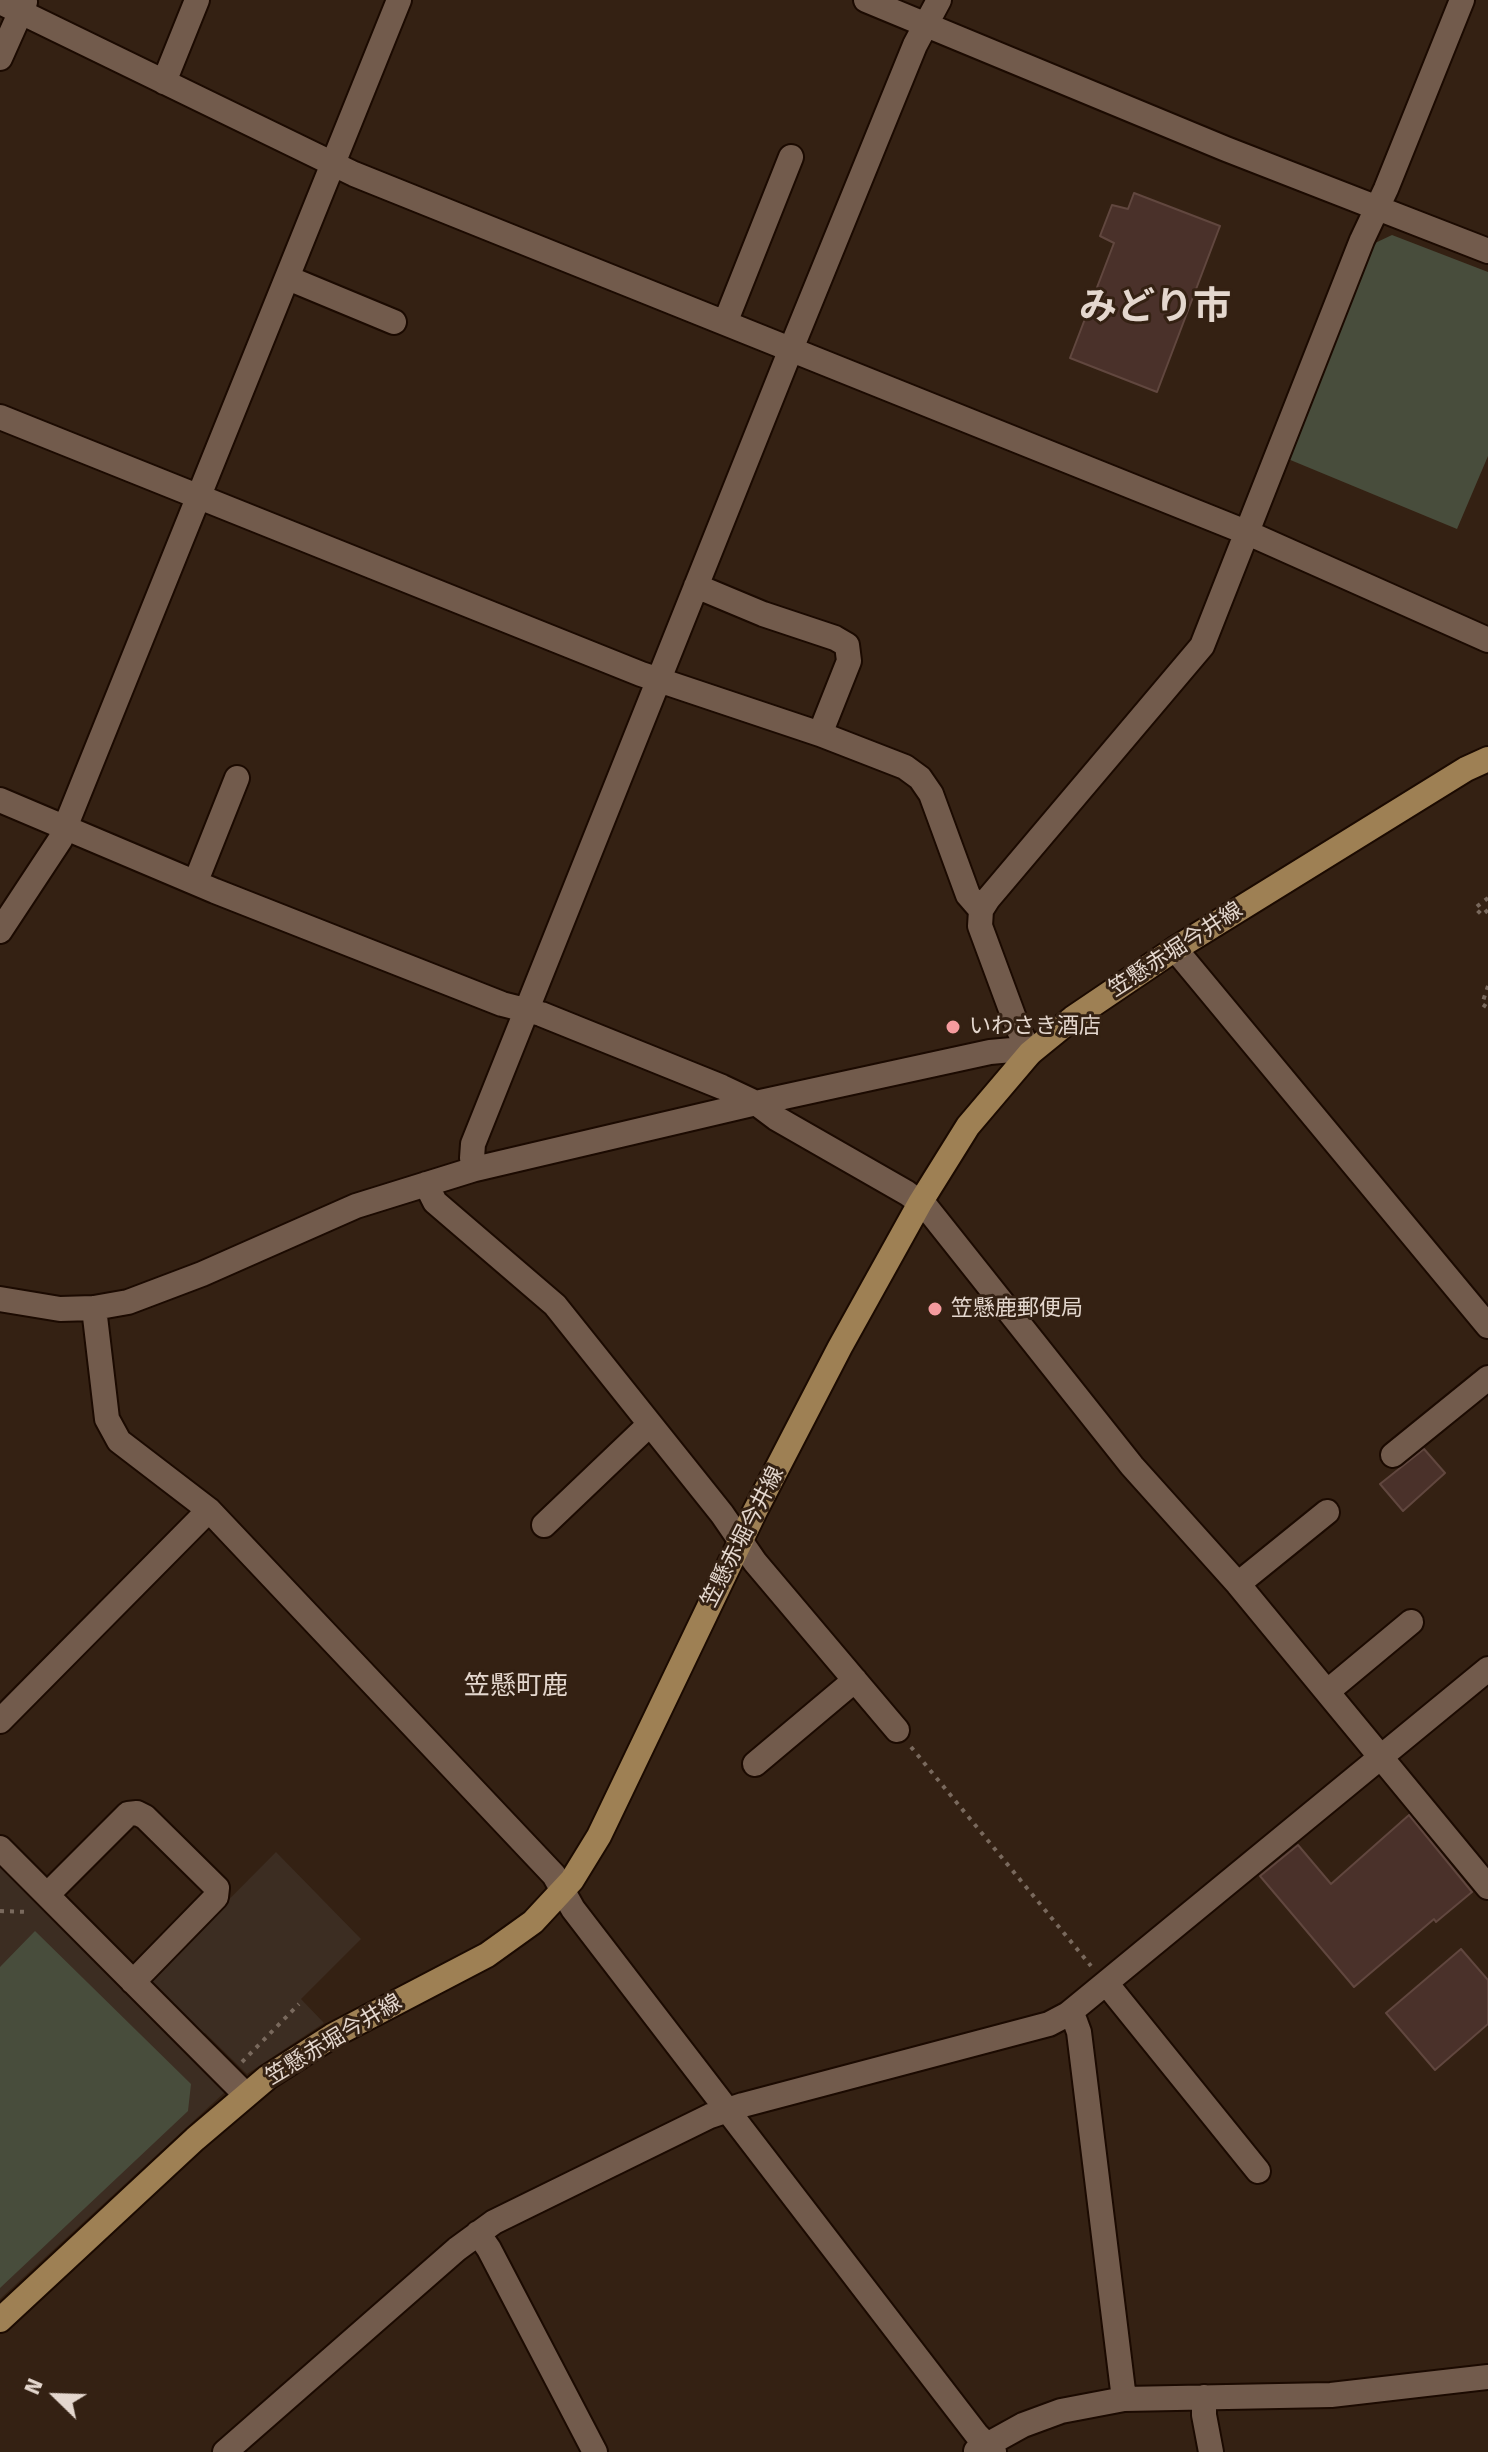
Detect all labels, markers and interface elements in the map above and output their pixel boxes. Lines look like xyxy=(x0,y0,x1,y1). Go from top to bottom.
district label: みどり市 xyxy=(1079,285,1231,331)
street label: 笠懸赤堀今井線 xyxy=(1104,897,1248,1003)
place label: いわさき酒店 xyxy=(969,1014,1101,1040)
marker: いわさき酒店 xyxy=(944,1018,962,1036)
place label: 笠懸鹿郵便局 xyxy=(951,1296,1083,1322)
marker: 笠懸鹿郵便局 xyxy=(926,1300,944,1318)
street label: 笠懸赤堀今井線 xyxy=(696,1462,790,1612)
district label: 笠懸町鹿 xyxy=(464,1671,568,1703)
street label: 笠懸赤堀今井線 xyxy=(261,1989,407,2091)
north arrow xyxy=(16,2356,96,2436)
text: N xyxy=(18,2374,49,2398)

